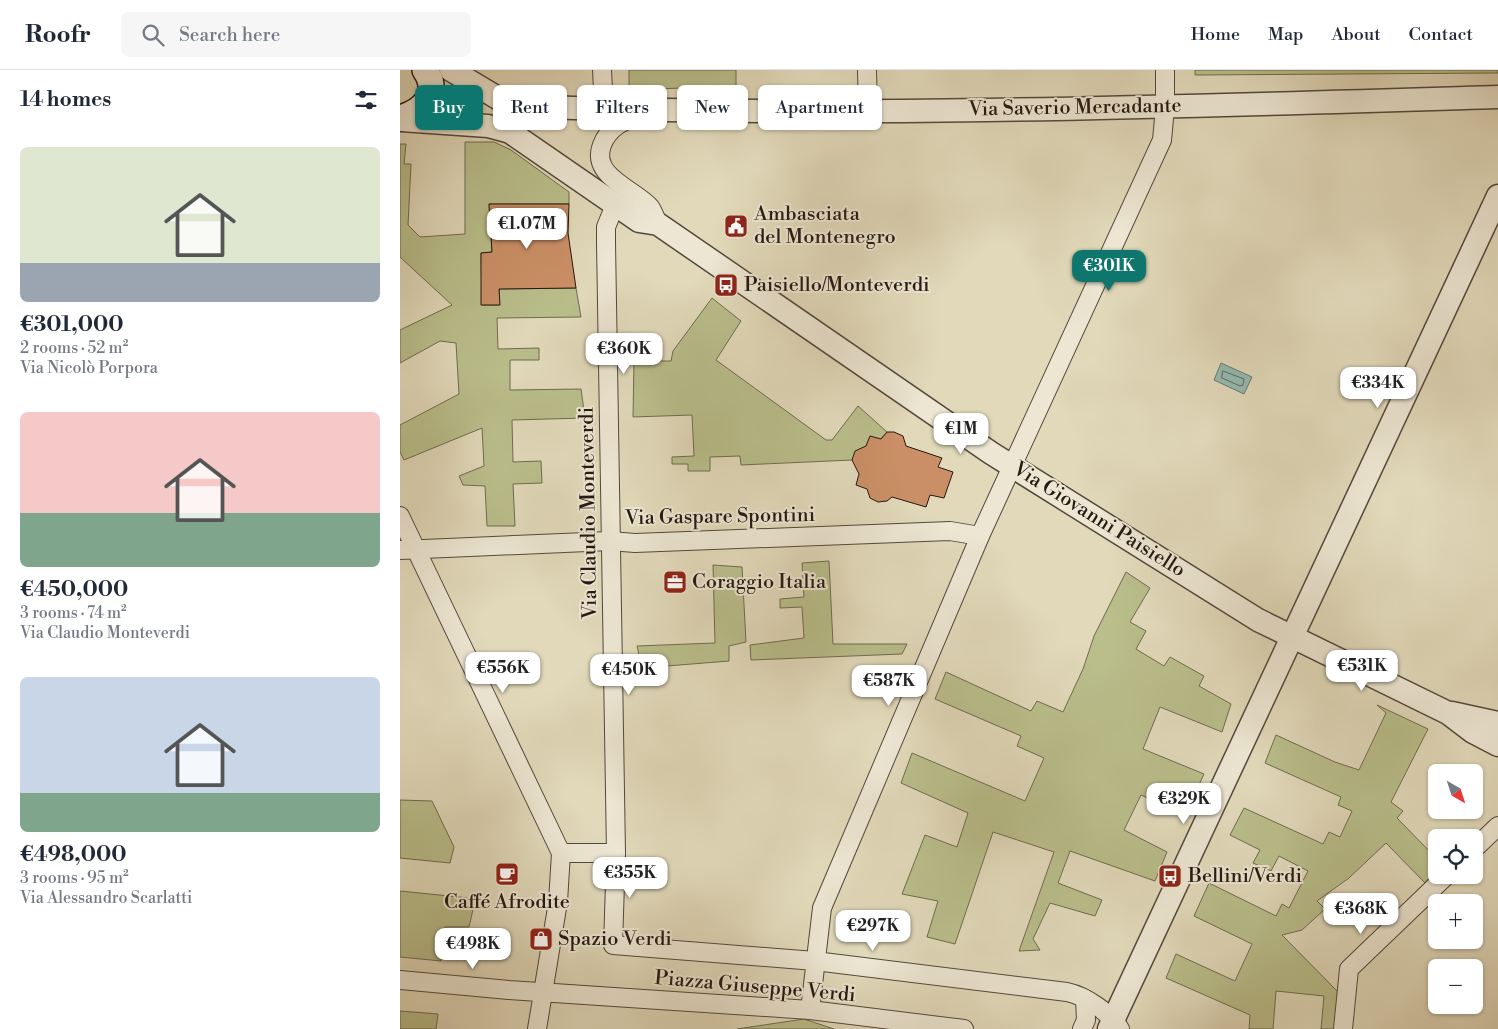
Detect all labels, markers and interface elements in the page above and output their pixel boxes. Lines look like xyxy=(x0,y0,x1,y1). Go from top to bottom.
search box xyxy=(121,12,471,57)
text: Roofr xyxy=(25,20,91,50)
icon: search xyxy=(139,21,167,49)
text: Search here xyxy=(179,23,280,47)
text: Home xyxy=(1191,23,1240,46)
text: Map xyxy=(1268,23,1304,46)
text: About xyxy=(1332,23,1381,46)
text: Contact xyxy=(1409,23,1473,46)
chip: Buy xyxy=(415,85,483,130)
chip: Rent xyxy=(493,85,567,130)
chip: Filters xyxy=(577,85,667,130)
chip: New xyxy=(677,85,748,130)
chip: Apartment xyxy=(758,85,882,130)
icon: filters xyxy=(352,86,380,114)
text: 14 homes xyxy=(20,87,111,113)
street label: Via Saverio Mercadante xyxy=(967,94,1182,122)
icon: home xyxy=(155,180,245,270)
place label: Ambasciata del Montenegro xyxy=(753,202,896,250)
pin: €1.07M xyxy=(486,208,568,250)
public building icon: Ambasciata del Montenegro xyxy=(723,213,749,239)
text: €1.07M xyxy=(498,214,556,234)
pin: €301K xyxy=(1074,250,1144,292)
text: €301K xyxy=(1083,256,1135,276)
bus stop icon: Paisiello/Monteverdi xyxy=(713,272,739,298)
place label: Paisiello/Monteverdi xyxy=(744,273,930,298)
text: €301,000 xyxy=(20,312,124,338)
pin: €360K xyxy=(589,332,659,375)
text: 2 rooms · 52 m² xyxy=(20,338,128,358)
text: €360K xyxy=(597,339,651,359)
text: Via Nicolò Porpora xyxy=(20,358,158,378)
pin: €334K xyxy=(1343,366,1413,409)
text: €334K xyxy=(1351,373,1405,393)
street label: Via Claudio Monteverdi xyxy=(575,406,603,620)
pin: €1M xyxy=(937,412,985,455)
text: €1M xyxy=(945,419,977,439)
icon: home xyxy=(155,445,245,535)
street label: Via Giovanni Paisiello xyxy=(1007,456,1190,583)
street label: Via Gaspare Spontini xyxy=(624,503,816,531)
office icon: Coraggio Italia xyxy=(662,569,688,595)
place label: Coraggio Italia xyxy=(692,570,827,595)
text: €450,000 xyxy=(20,577,128,603)
text: 3 rooms · 74 m² xyxy=(20,603,127,623)
text: Via Claudio Monteverdi xyxy=(20,623,190,643)
pin: €531K xyxy=(1327,650,1397,692)
pin: €556K xyxy=(468,652,538,694)
pin: €450K xyxy=(594,654,664,696)
text: €531K xyxy=(1337,656,1387,676)
text: €556K xyxy=(476,658,530,678)
text: €450K xyxy=(601,660,657,680)
pin: €587K xyxy=(854,664,924,707)
text: €587K xyxy=(863,671,915,691)
icon: home xyxy=(155,710,245,800)
north arrow xyxy=(1428,764,1482,819)
map controls xyxy=(1428,764,1483,1014)
pin: €329K xyxy=(1149,782,1219,825)
text: €329K xyxy=(1157,789,1211,809)
button: locate xyxy=(1428,829,1483,884)
text: €498,000 xyxy=(20,842,127,868)
pin: €355K xyxy=(595,856,665,899)
cafe icon: Caffé Afrodite xyxy=(494,861,520,887)
text: €355K xyxy=(604,863,656,883)
bus stop icon: Bellini/Verdi xyxy=(1157,863,1183,889)
place label: Bellini/Verdi xyxy=(1187,864,1302,889)
text: 3 rooms · 95 m² xyxy=(20,868,129,888)
text: Via Alessandro Scarlatti xyxy=(20,888,192,908)
place label: Caffé Afrodite xyxy=(444,890,570,915)
pin: €368K xyxy=(1326,892,1396,935)
button: + xyxy=(1428,894,1483,949)
text: €368K xyxy=(1334,899,1388,919)
pin: €297K xyxy=(838,910,908,952)
text: €297K xyxy=(847,916,899,936)
shop icon: Spazio Verdi xyxy=(528,926,554,952)
place label: Spazio Verdi xyxy=(558,927,672,952)
pin: €498K xyxy=(438,928,508,970)
text: €498K xyxy=(446,934,500,954)
button: − xyxy=(1428,959,1483,1014)
street label: Piazza Giuseppe Verdi xyxy=(653,966,857,1008)

